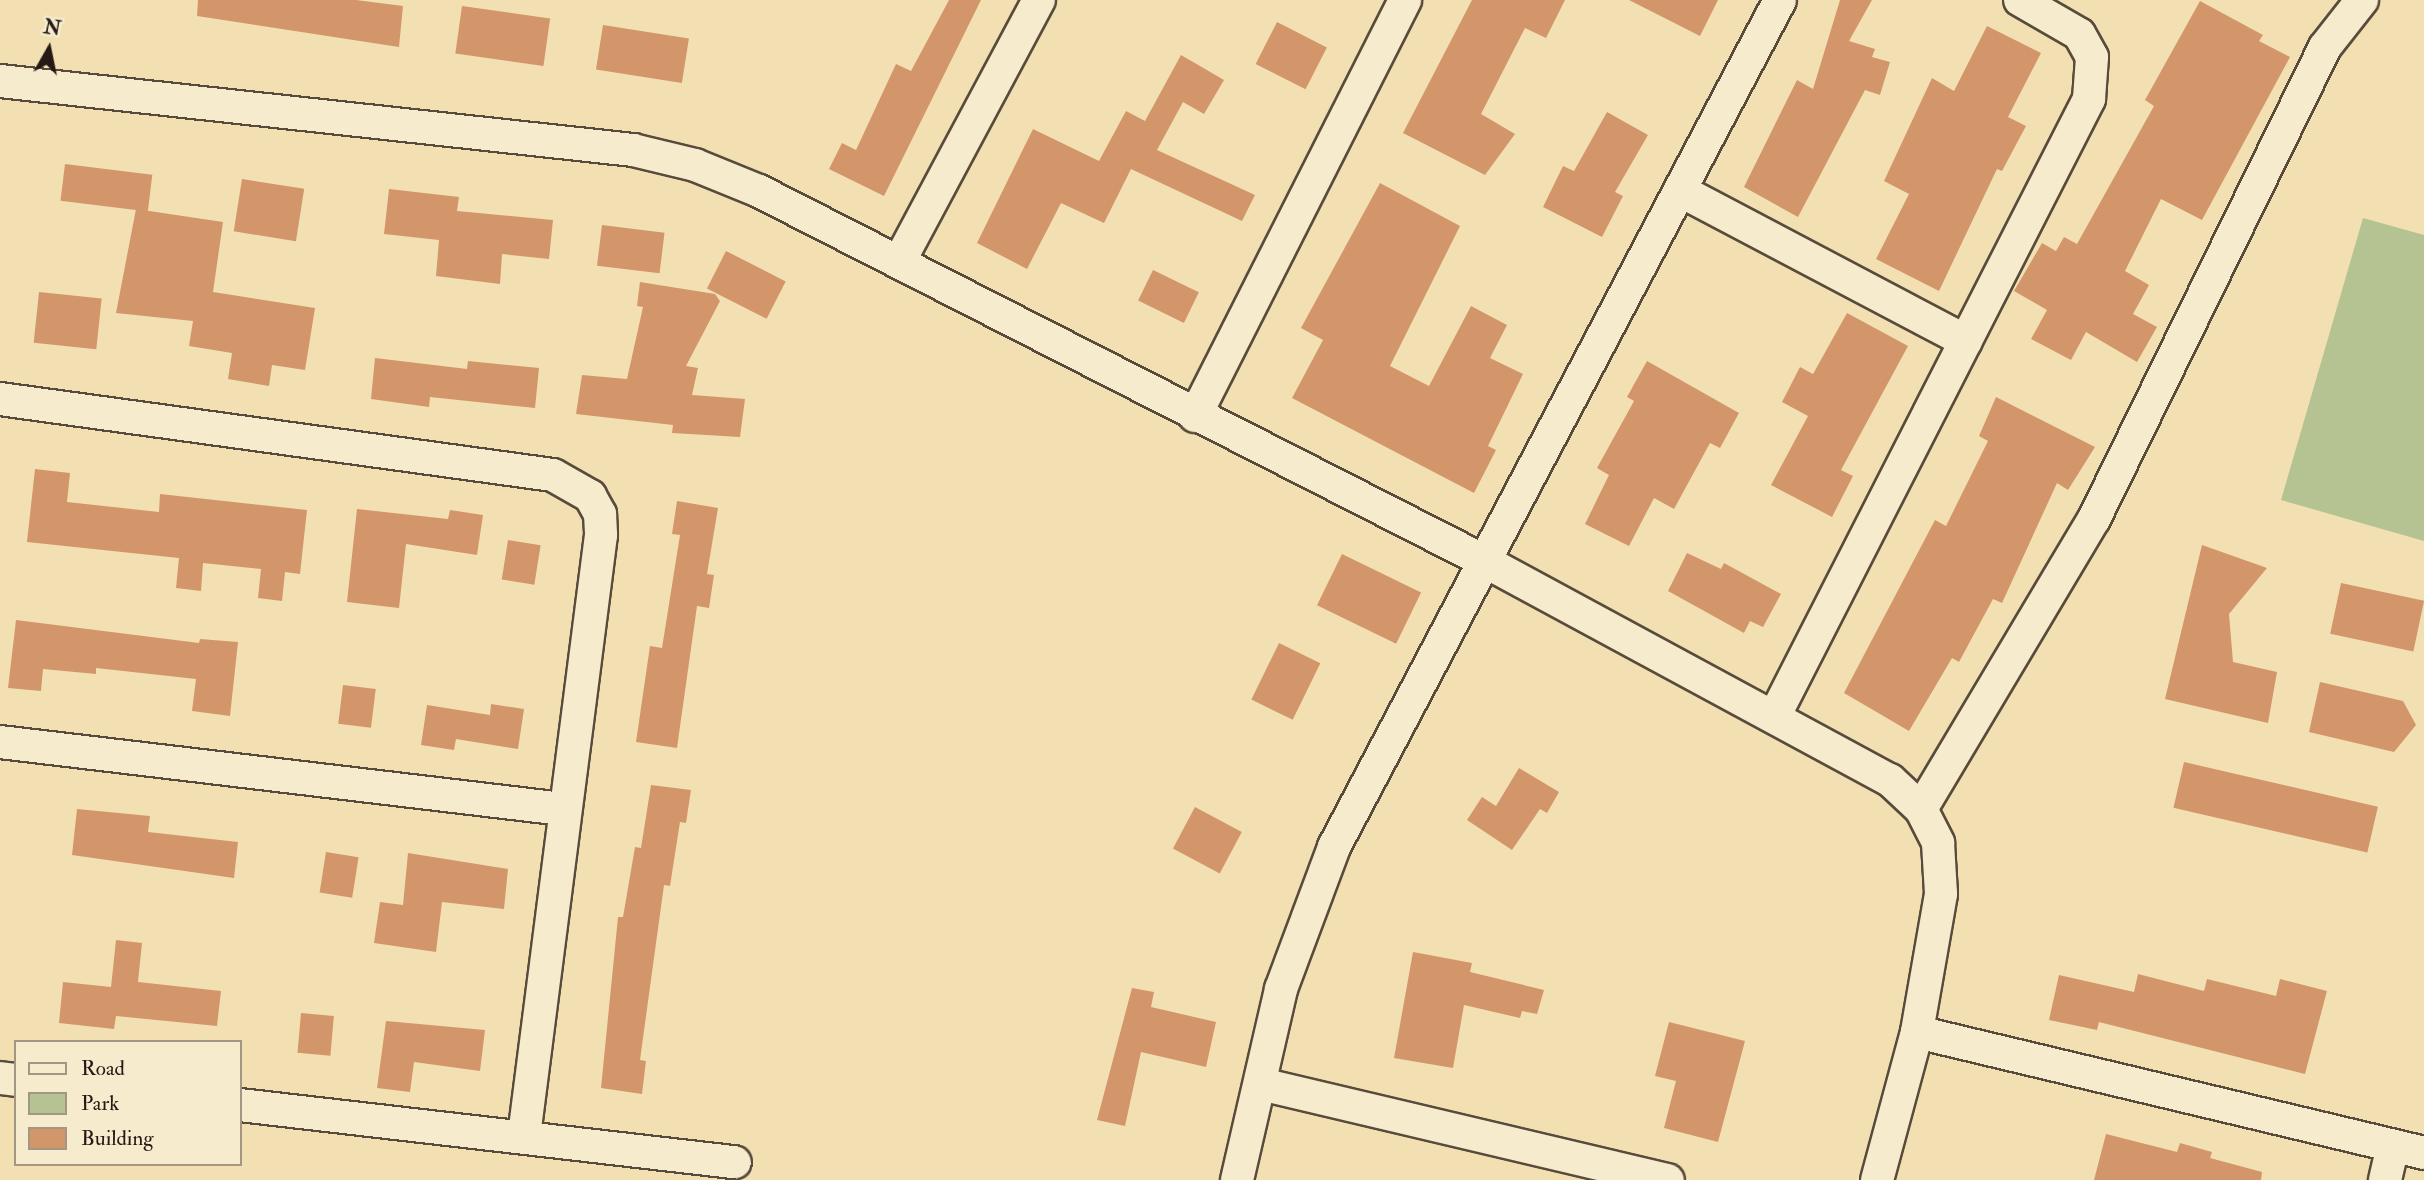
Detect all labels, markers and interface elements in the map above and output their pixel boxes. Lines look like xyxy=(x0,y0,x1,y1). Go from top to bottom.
north arrow xyxy=(14,14,84,84)
text: N xyxy=(42,15,63,41)
legend xyxy=(14,1040,242,1166)
text: Road xyxy=(81,1055,125,1082)
text: Park xyxy=(81,1090,119,1117)
text: Building xyxy=(81,1125,154,1152)

